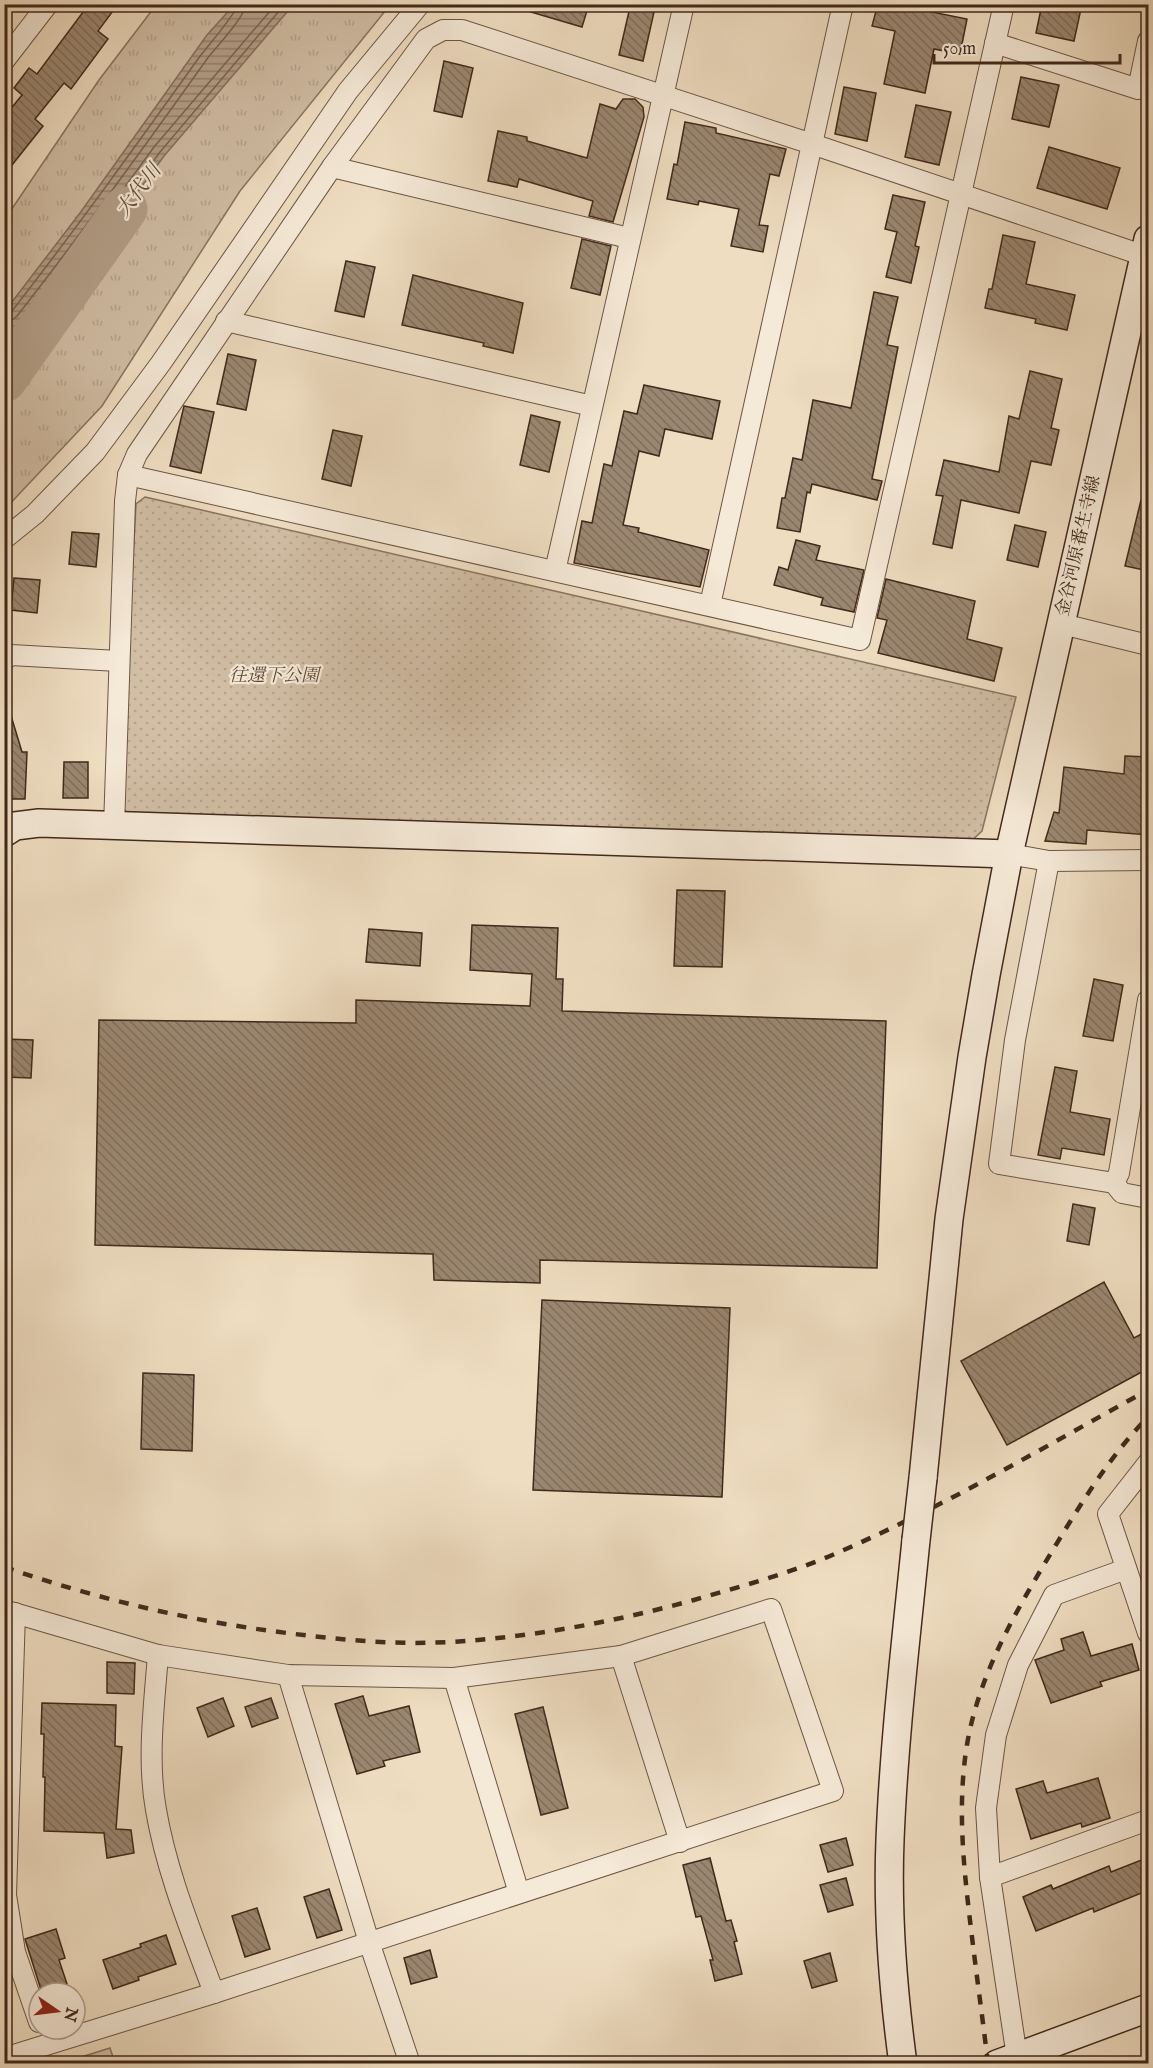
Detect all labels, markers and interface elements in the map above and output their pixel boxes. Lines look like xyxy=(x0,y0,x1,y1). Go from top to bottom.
scale bar xyxy=(934,27,1120,65)
text: 50 m xyxy=(943,38,976,61)
water label: 大代川 xyxy=(111,158,168,222)
street label: 金谷河原番生寺線 xyxy=(1052,473,1106,619)
park label: 往還下公園 xyxy=(229,665,322,688)
north arrow xyxy=(27,1981,87,2041)
text: N xyxy=(58,2004,81,2023)

